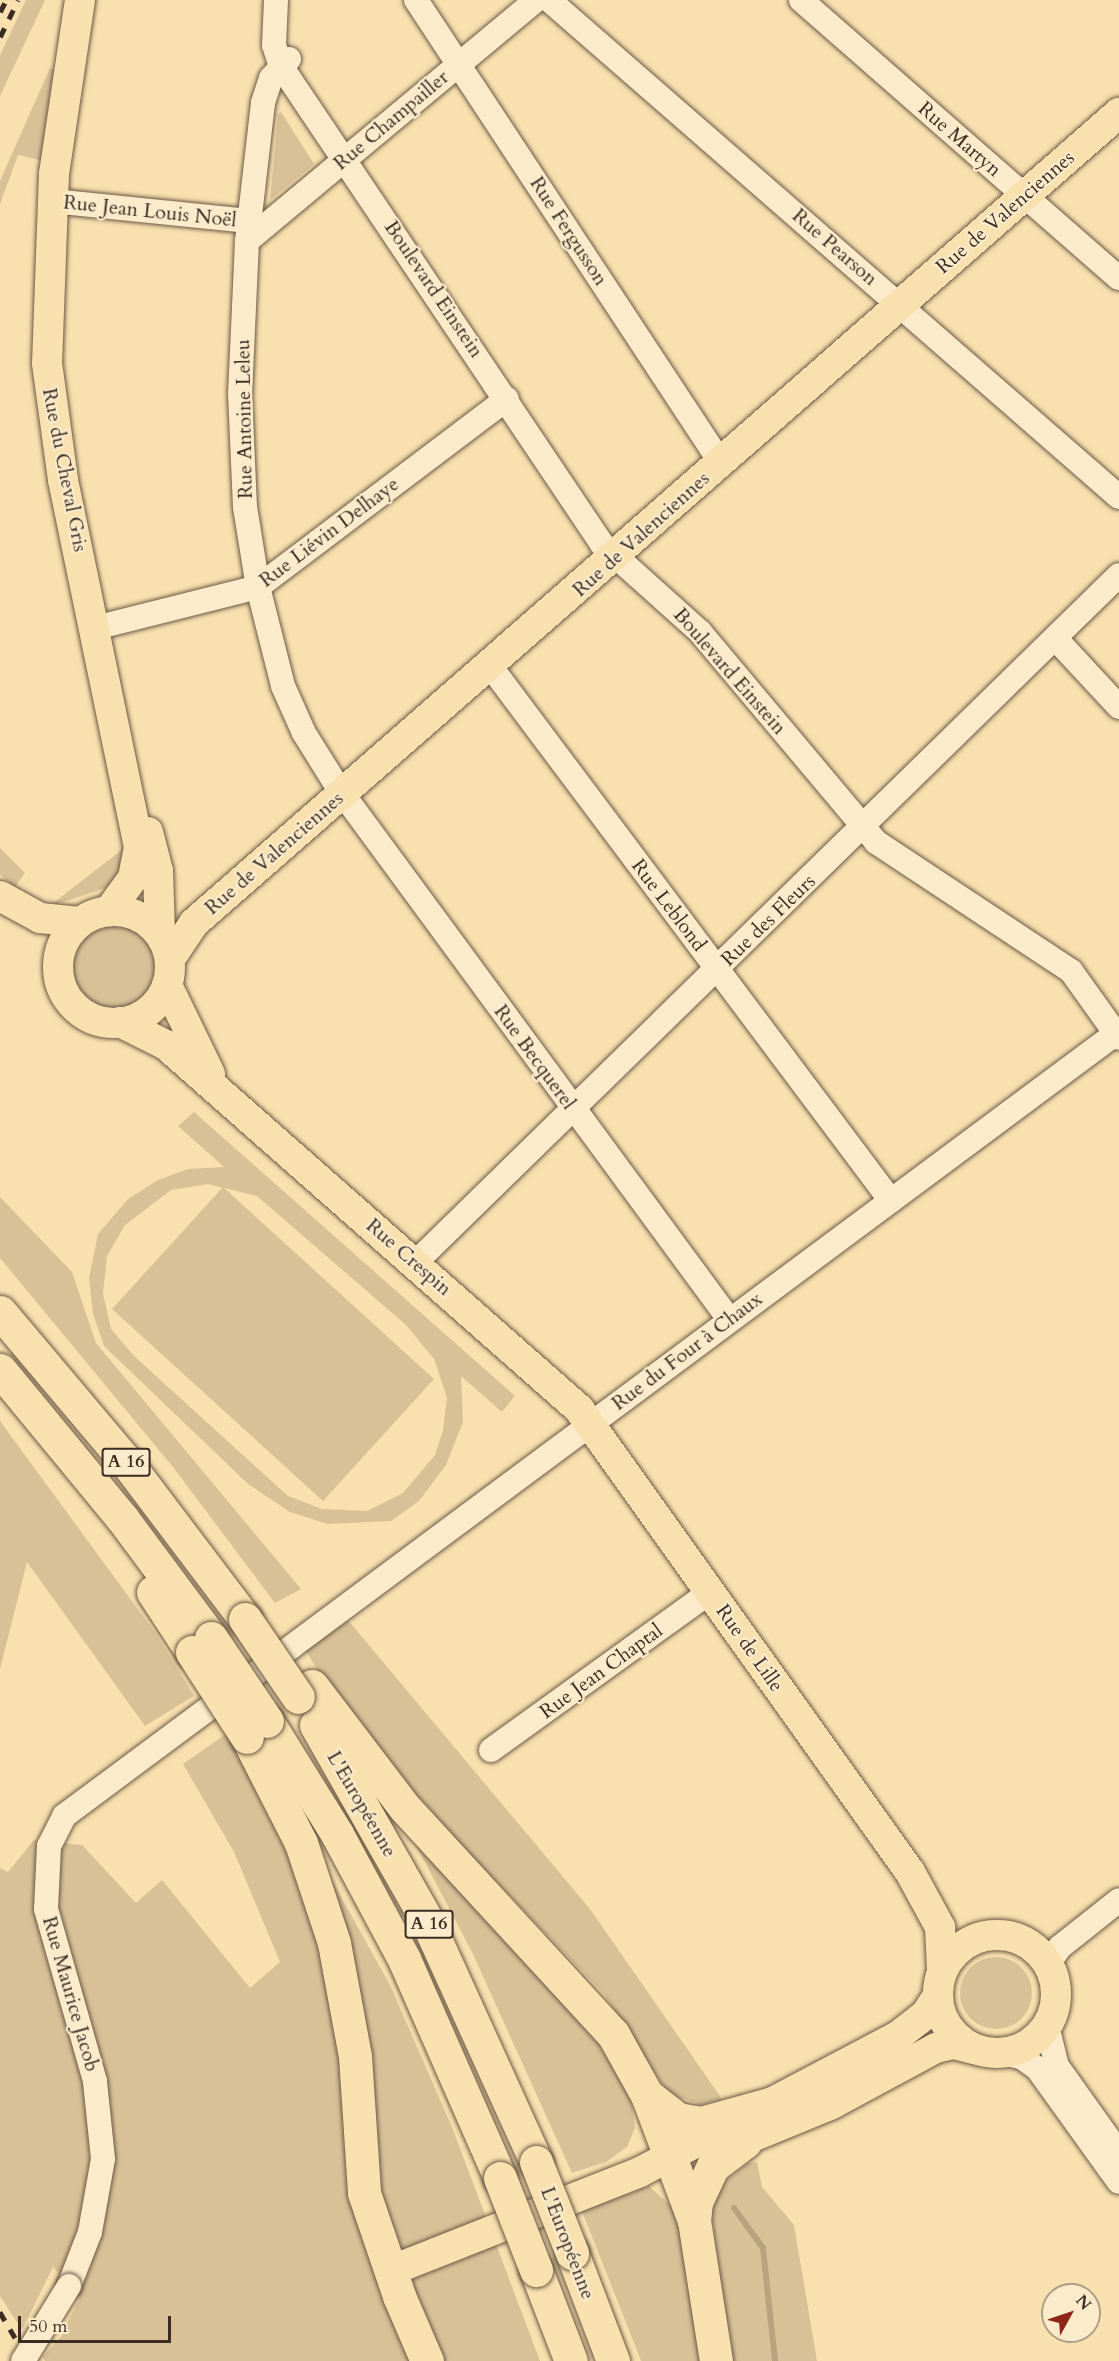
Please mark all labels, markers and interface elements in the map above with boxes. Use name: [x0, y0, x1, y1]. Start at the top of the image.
street label: Rue Champailler: [329, 65, 453, 175]
street label: Rue Martyn: [914, 96, 1006, 182]
street label: Rue de Valenciennes: [931, 145, 1079, 279]
street label: Rue Fergusson: [525, 172, 613, 290]
street label: Rue Jean Louis Noël: [62, 190, 238, 232]
street label: Rue Pearson: [788, 204, 882, 290]
street label: Boulevard Einstein: [379, 216, 489, 362]
street label: Rue Antoine Leleu: [231, 339, 257, 499]
street label: Rue du Cheval Gris: [37, 386, 93, 554]
street label: Rue de Valenciennes: [568, 466, 714, 602]
street label: Rue Liévin Delhaye: [255, 472, 403, 592]
street label: Boulevard Einstein: [668, 603, 792, 739]
street label: Rue de Valenciennes: [200, 786, 348, 920]
street label: Rue Leblond: [627, 854, 711, 956]
street label: Rue des Fleurs: [716, 869, 820, 971]
street label: Rue Becquerel: [489, 1000, 581, 1114]
street label: Rue Crespin: [361, 1213, 457, 1301]
street label: Rue du Four à Chaux: [607, 1287, 767, 1415]
road number: A 16: [100, 1447, 152, 1477]
street label: Rue de Lille: [711, 1600, 789, 1696]
street label: Rue Jean Chaptal: [535, 1618, 667, 1724]
street label: L'Européenne: [322, 1747, 402, 1861]
road number: A 16: [404, 1909, 454, 1939]
street label: Rue Maurice Jacob: [37, 1914, 105, 2074]
street label: L'Européenne: [536, 2183, 600, 2303]
north arrow: [1041, 2283, 1101, 2343]
text: N: [1070, 2290, 1096, 2315]
scale bar: [21, 2304, 174, 2342]
text: 50 m: [29, 2314, 68, 2339]

